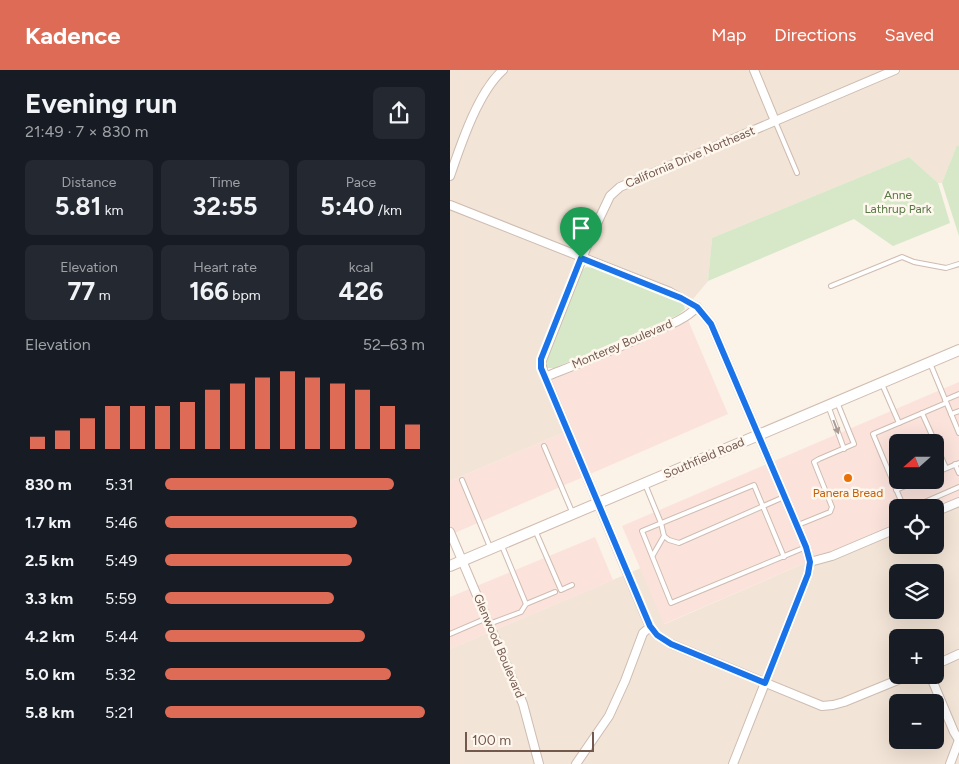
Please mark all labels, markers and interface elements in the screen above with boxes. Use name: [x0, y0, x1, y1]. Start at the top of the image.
text: Kadence: [25, 21, 121, 50]
text: Map: [711, 24, 746, 46]
text: Directions: [774, 24, 856, 46]
text: Saved: [884, 24, 934, 46]
text: Evening run: [25, 86, 177, 120]
button: share: [373, 87, 425, 139]
text: 21:49 · 7 × 830 m: [25, 122, 148, 141]
street label: California Drive Northeast: [623, 123, 757, 191]
text: Distance: [62, 174, 116, 191]
text: Time: [210, 174, 240, 191]
text: Pace: [346, 174, 376, 191]
park label: Anne Lathrup Park: [864, 188, 932, 216]
text: 5.81: [55, 191, 101, 221]
text: 32:55: [193, 191, 257, 221]
text: 5:40: [320, 191, 374, 221]
text: km: [101, 202, 123, 219]
text: /km: [374, 202, 402, 219]
pin: [560, 207, 602, 258]
icon: arrive: [567, 214, 595, 242]
text: Elevation: [60, 259, 118, 276]
text: Heart rate: [193, 259, 257, 276]
text: kcal: [349, 259, 373, 276]
text: 77: [67, 276, 95, 306]
text: 166: [189, 276, 229, 306]
text: 426: [339, 276, 383, 306]
text: m: [95, 287, 111, 304]
text: bpm: [229, 287, 261, 304]
street label: Monterey Boulevard: [570, 316, 674, 372]
text: Elevation: [25, 335, 91, 354]
text: 52–63 m: [363, 335, 425, 354]
one-way arrow: [832, 420, 840, 435]
north arrow: [889, 434, 944, 489]
map controls: [889, 434, 944, 749]
street label: Southfield Road: [662, 435, 746, 481]
marker: Panera Bread: [842, 472, 854, 484]
text: 830 m: [25, 475, 72, 494]
text: 5:31: [105, 475, 134, 494]
place label: Panera Bread: [813, 486, 883, 500]
button: locate: [889, 499, 944, 554]
text: 1.7 km: [25, 513, 71, 532]
text: 5:46: [105, 513, 137, 532]
text: 2.5 km: [25, 551, 74, 570]
text: 5:49: [105, 551, 137, 570]
button: layers: [889, 564, 944, 619]
text: 3.3 km: [25, 589, 73, 608]
text: 5:59: [105, 589, 137, 608]
street label: Glenwood Boulevard: [471, 592, 527, 700]
text: 4.2 km: [25, 627, 75, 646]
text: 5:44: [105, 627, 138, 646]
button: +: [889, 629, 944, 684]
text: 5.0 km: [25, 665, 75, 684]
text: 5:32: [105, 665, 136, 684]
button: −: [889, 694, 944, 749]
text: 5.8 km: [25, 703, 74, 722]
text: 5:21: [105, 703, 134, 722]
scale bar: [465, 729, 594, 752]
text: 100 m: [472, 732, 511, 749]

